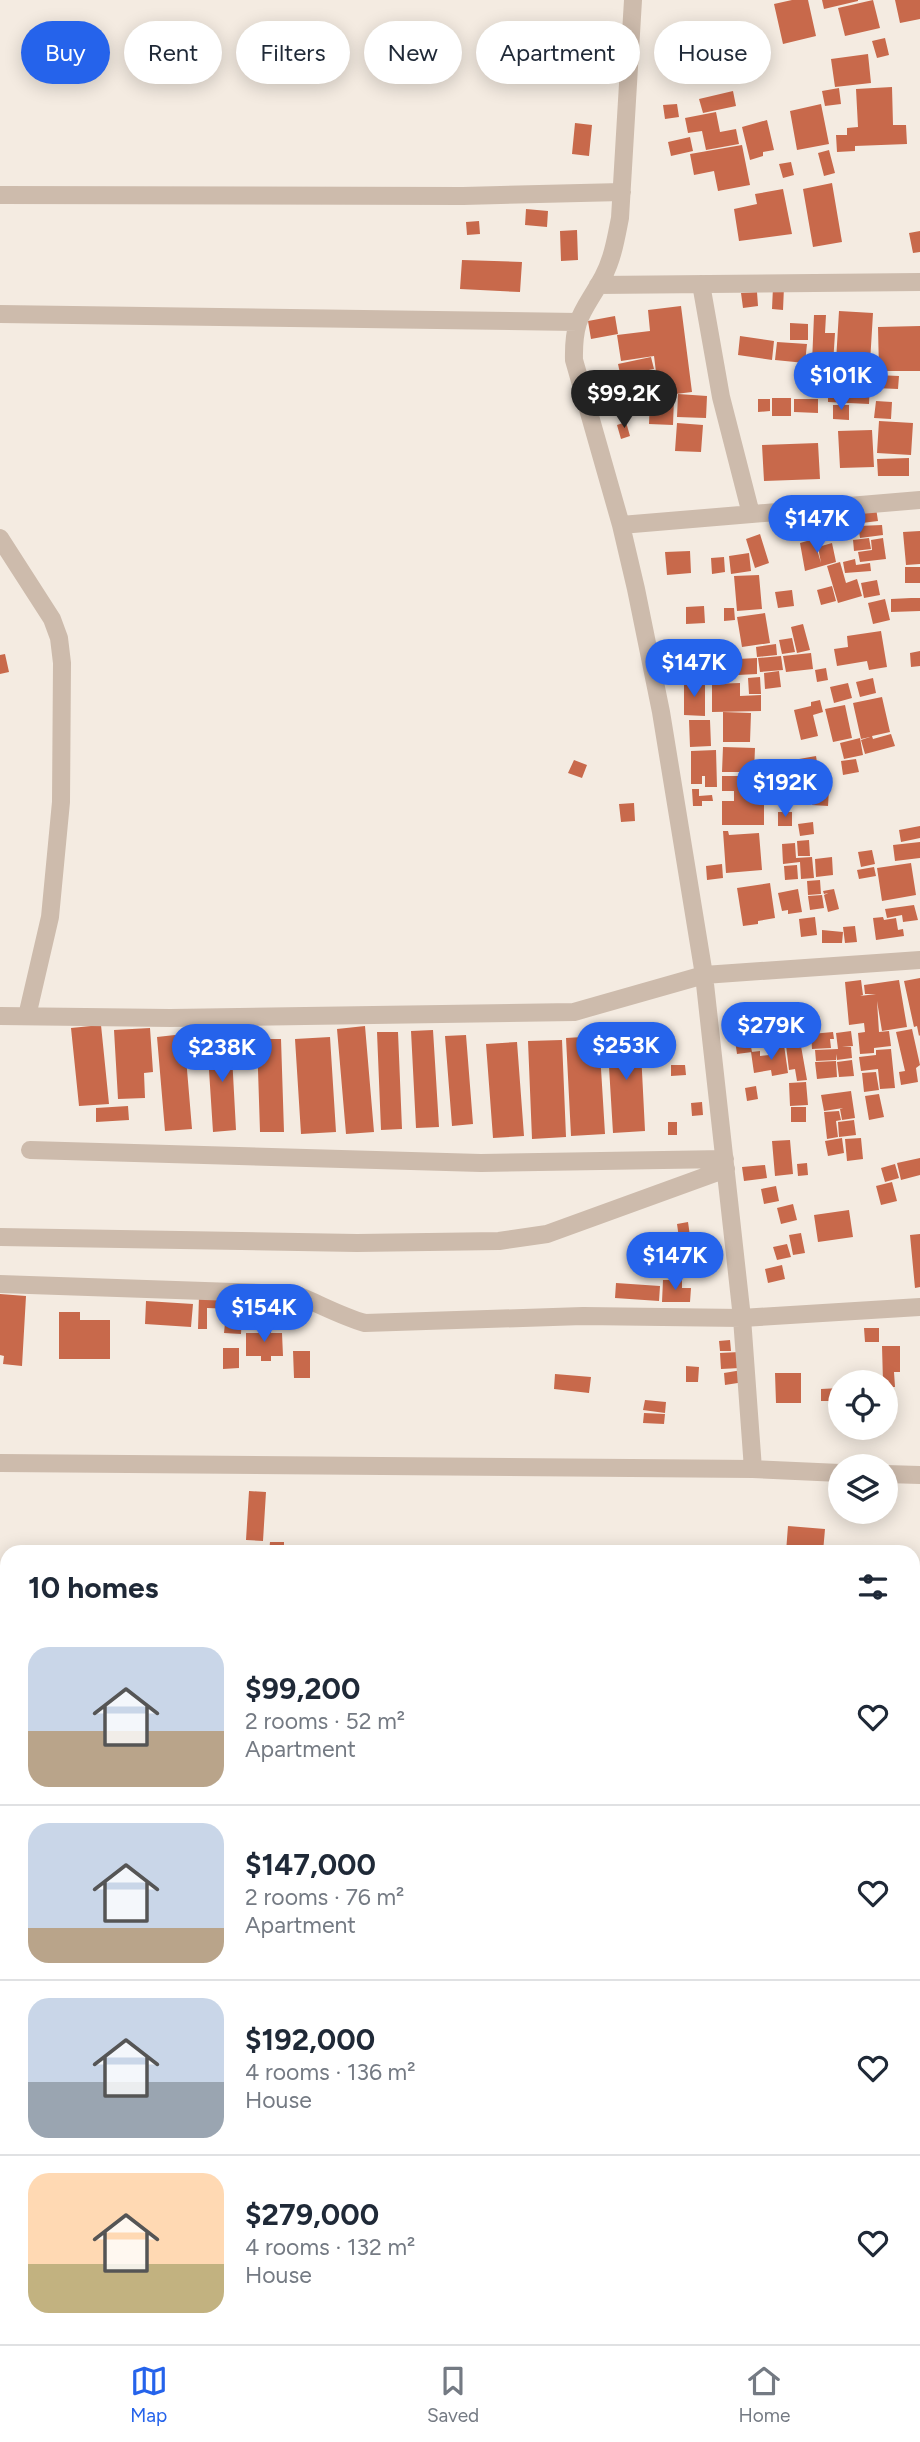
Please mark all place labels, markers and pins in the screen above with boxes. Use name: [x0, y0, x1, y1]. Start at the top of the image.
pin: $101K: [792, 352, 890, 412]
pin: $99.2K: [567, 370, 681, 430]
pin: $147K: [768, 496, 866, 555]
pin: $147K: [645, 640, 743, 699]
pin: $192K: [736, 760, 834, 819]
pin: $279K: [722, 1002, 820, 1062]
pin: $253K: [577, 1023, 675, 1082]
pin: $238K: [173, 1024, 271, 1084]
pin: $147K: [626, 1232, 724, 1292]
pin: $154K: [215, 1284, 313, 1344]

